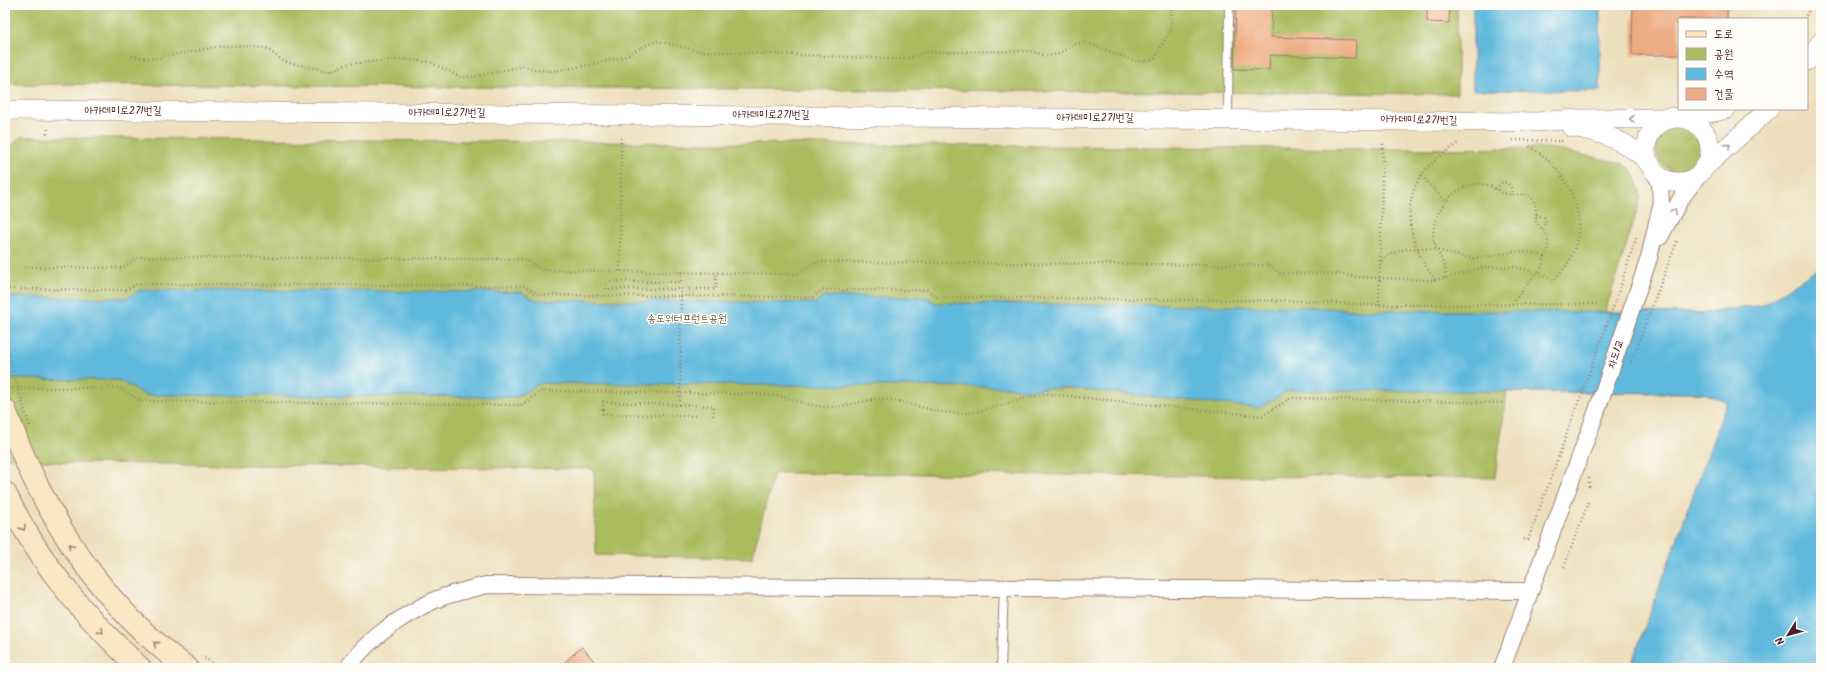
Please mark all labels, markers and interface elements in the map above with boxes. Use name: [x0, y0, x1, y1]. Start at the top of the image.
legend: [1678, 18, 1808, 110]
text: 도로: [1714, 25, 1733, 44]
text: 공원: [1714, 45, 1733, 64]
text: 수역: [1714, 65, 1734, 84]
text: 건물: [1714, 85, 1734, 104]
street label: 아카데미로271번길: [85, 102, 162, 120]
street label: 아카데미로271번길: [409, 104, 486, 122]
street label: 아카데미로271번길: [733, 106, 810, 124]
street label: 아카데미로271번길: [1057, 109, 1134, 127]
street label: 아카데미로271번길: [1380, 110, 1458, 130]
one-way arrow: [1629, 115, 1635, 123]
one-way arrow: [1723, 143, 1731, 150]
one-way arrow: [1669, 208, 1676, 215]
park label: 송도워터프런트공원: [647, 310, 727, 328]
street label: 차도1교: [1603, 337, 1629, 371]
one-way arrow: [19, 524, 26, 531]
one-way arrow: [69, 544, 76, 551]
north arrow: [1768, 615, 1808, 655]
one-way arrow: [96, 626, 104, 634]
text: N: [1772, 632, 1790, 649]
one-way arrow: [154, 642, 161, 649]

